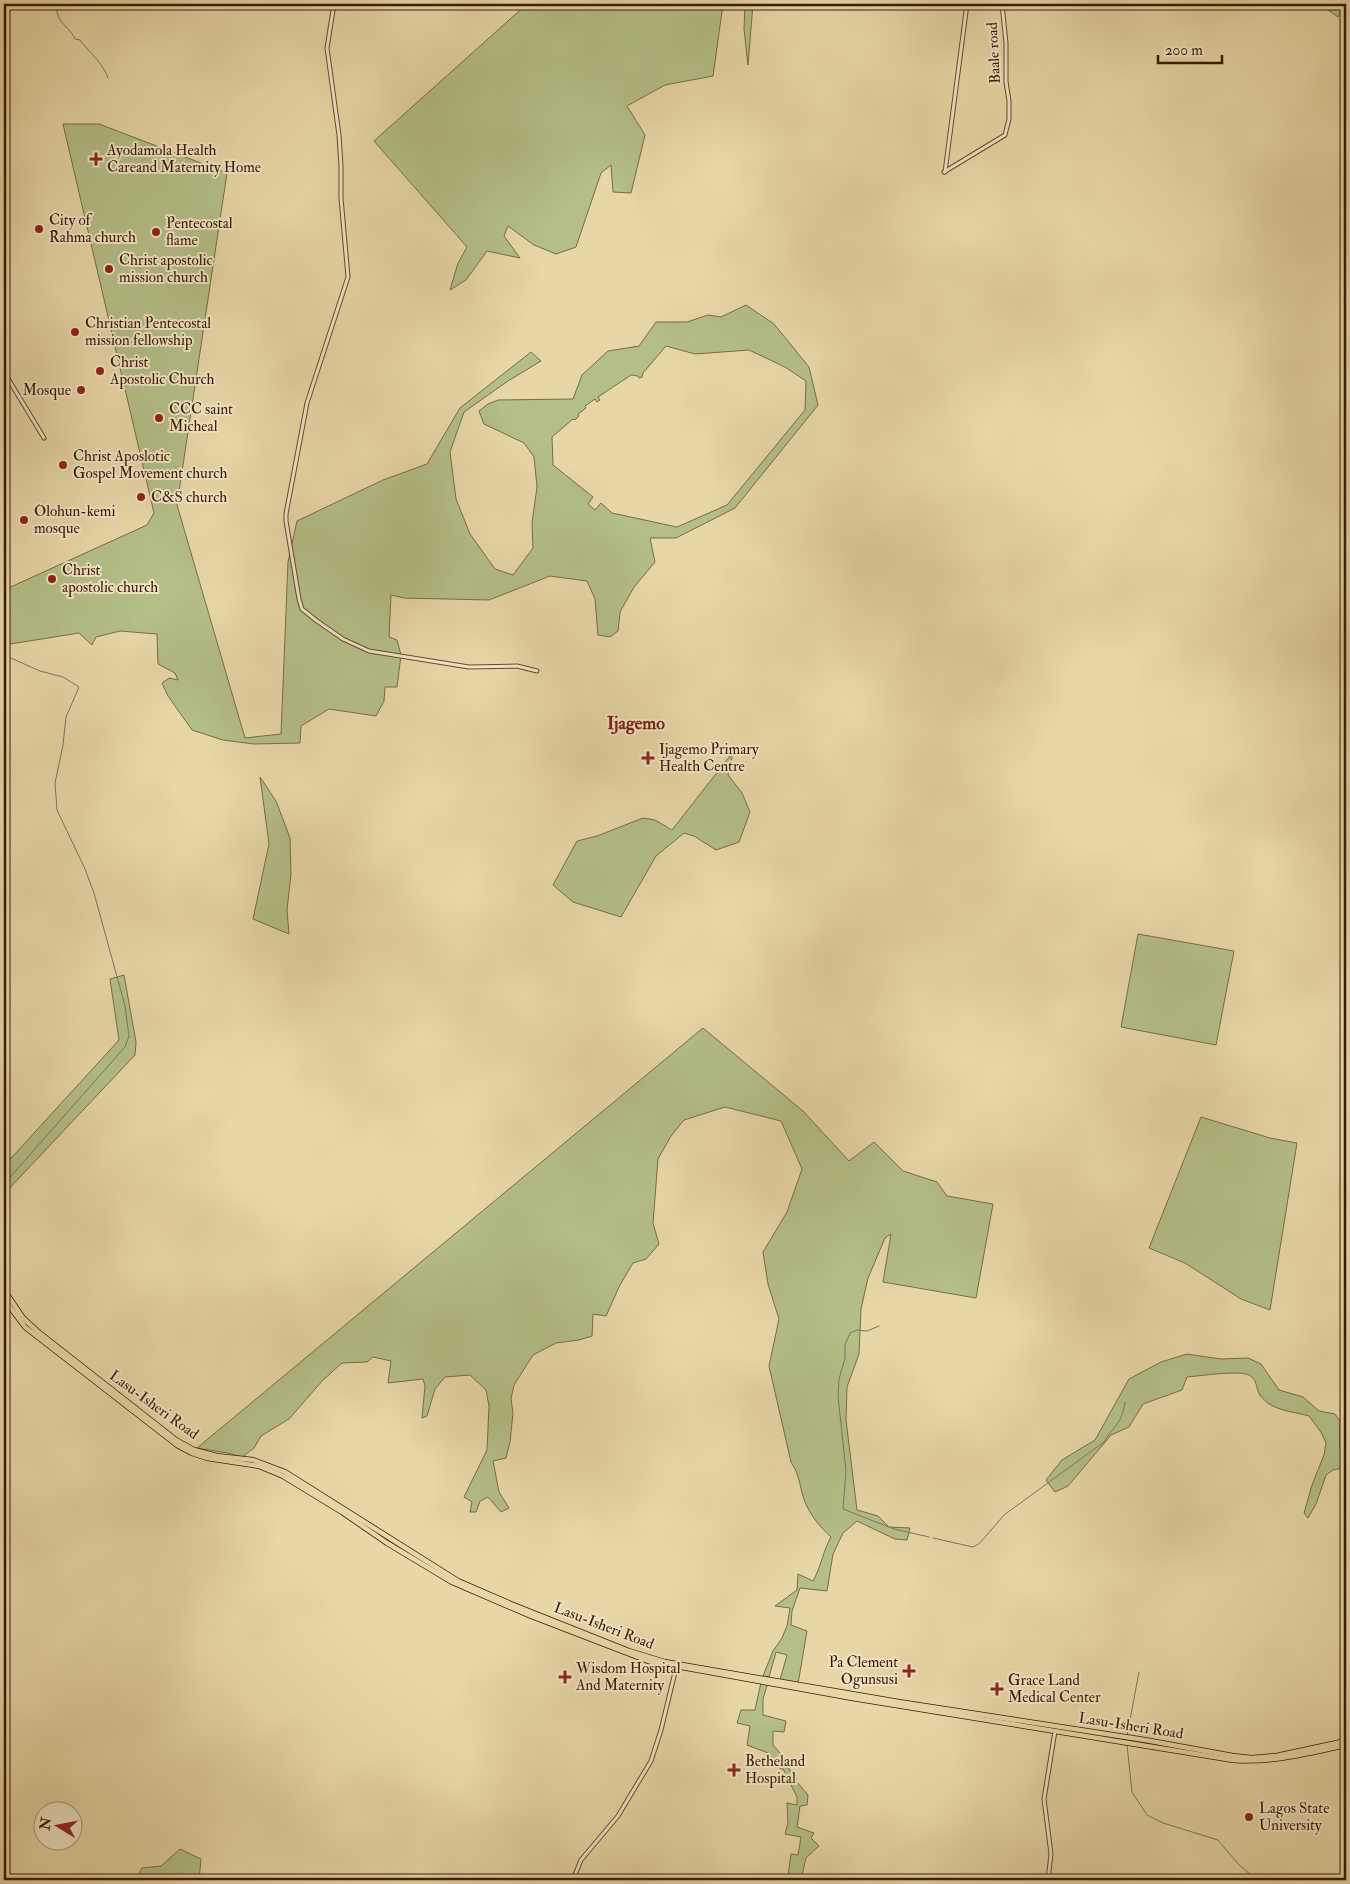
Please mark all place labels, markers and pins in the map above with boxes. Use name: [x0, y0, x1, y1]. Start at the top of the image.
place label: Ayodamola Health Careand Maternity Home: [106, 141, 261, 177]
marker: Ayodamola Health Careand Maternity Home: [89, 152, 103, 166]
place label: City of Rahma church: [49, 211, 136, 247]
place label: Pentecostal flame: [166, 214, 233, 250]
marker: City of Rahma church: [33, 223, 45, 235]
marker: Pentecostal flame: [150, 226, 162, 238]
place label: Christ apostolic mission church: [119, 251, 212, 287]
marker: Christ apostolic mission church: [103, 263, 115, 275]
place label: Christian Pentecostal mission fellowship: [85, 314, 211, 351]
marker: Christian Pentecostal mission fellowship: [69, 326, 81, 338]
place label: Christ Apostolic Church: [109, 353, 214, 390]
marker: Christ Apostolic Church: [94, 365, 106, 377]
place label: Mosque: [23, 381, 71, 400]
marker: Mosque: [75, 384, 87, 396]
place label: CCC saint Micheal: [169, 400, 233, 436]
marker: CCC saint Micheal: [153, 412, 165, 424]
place label: Christ Aposlotic Gospel Movement church: [73, 447, 227, 484]
marker: Christ Aposlotic Gospel Movement church: [57, 459, 69, 471]
place label: C&S church: [151, 488, 227, 507]
marker: C&S church: [135, 491, 147, 503]
place label: Olohun-kemi mosque: [34, 502, 116, 538]
marker: Olohun-kemi mosque: [18, 514, 30, 526]
place label: Christ apostolic church: [62, 561, 158, 598]
marker: Christ apostolic church: [46, 573, 58, 585]
place label: Ijagemo Primary Health Centre: [659, 740, 759, 776]
marker: Ijagemo Primary Health Centre: [641, 751, 655, 765]
place label: Pa Clement Ogunsusi: [829, 1653, 898, 1689]
place label: Wisdom Hospital And Maternity: [575, 1659, 681, 1695]
marker: Pa Clement Ogunsusi: [902, 1664, 916, 1678]
marker: Wisdom Hospital And Maternity: [558, 1670, 572, 1684]
place label: Grace Land Medical Center: [1008, 1671, 1101, 1707]
marker: Grace Land Medical Center: [990, 1682, 1004, 1696]
place label: Betheland Hospital: [745, 1752, 806, 1789]
marker: Betheland Hospital: [727, 1763, 741, 1777]
place label: Lagos State University: [1259, 1799, 1329, 1835]
marker: Lagos State University: [1243, 1811, 1255, 1823]

